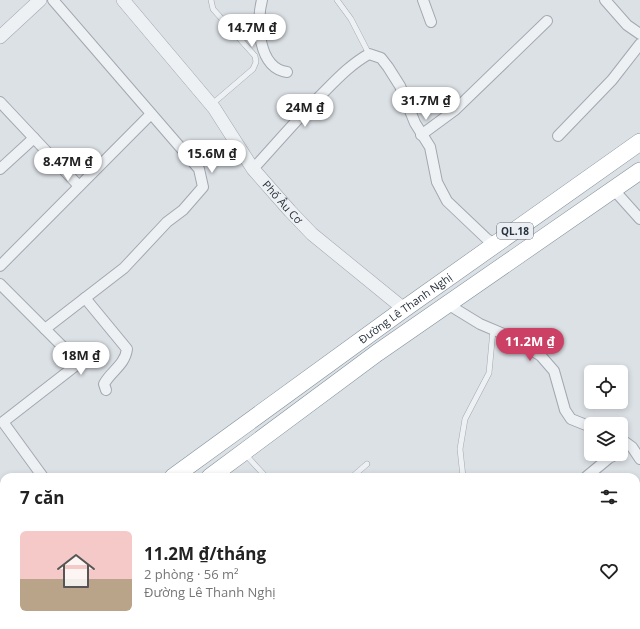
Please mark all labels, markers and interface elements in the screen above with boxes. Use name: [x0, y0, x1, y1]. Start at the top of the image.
pin: 14.7M ₫: [215, 14, 289, 48]
text: 14.7M ₫: [227, 18, 277, 36]
pin: 31.7M ₫: [389, 87, 463, 121]
text: 31.7M ₫: [401, 91, 451, 109]
pin: 24M ₫: [277, 94, 333, 128]
text: 24M ₫: [286, 98, 324, 116]
pin: 15.6M ₫: [175, 140, 249, 174]
text: 15.6M ₫: [187, 144, 237, 162]
pin: 8.47M ₫: [31, 148, 105, 182]
text: 8.47M ₫: [43, 152, 93, 170]
street label: Phố Âu Cơ: [260, 177, 306, 227]
road number: QL.18: [497, 223, 533, 239]
street label: Đường Lê Thanh Nghị: [355, 269, 455, 347]
pin: 11.2M ₫: [493, 328, 567, 362]
text: 11.2M ₫: [505, 332, 555, 350]
pin: 18M ₫: [53, 342, 109, 376]
text: 18M ₫: [62, 346, 100, 364]
map controls: [584, 365, 628, 461]
button: locate: [584, 365, 628, 409]
button: layers: [584, 417, 628, 461]
text: 7 căn: [20, 486, 64, 509]
icon: filters: [598, 486, 620, 508]
text: 11.2M ₫/tháng: [144, 542, 266, 565]
icon: home: [52, 547, 100, 595]
icon: heart: [598, 560, 620, 582]
text: 2 phòng · 56 m²: [144, 565, 239, 583]
text: Đường Lê Thanh Nghị: [144, 583, 276, 601]

